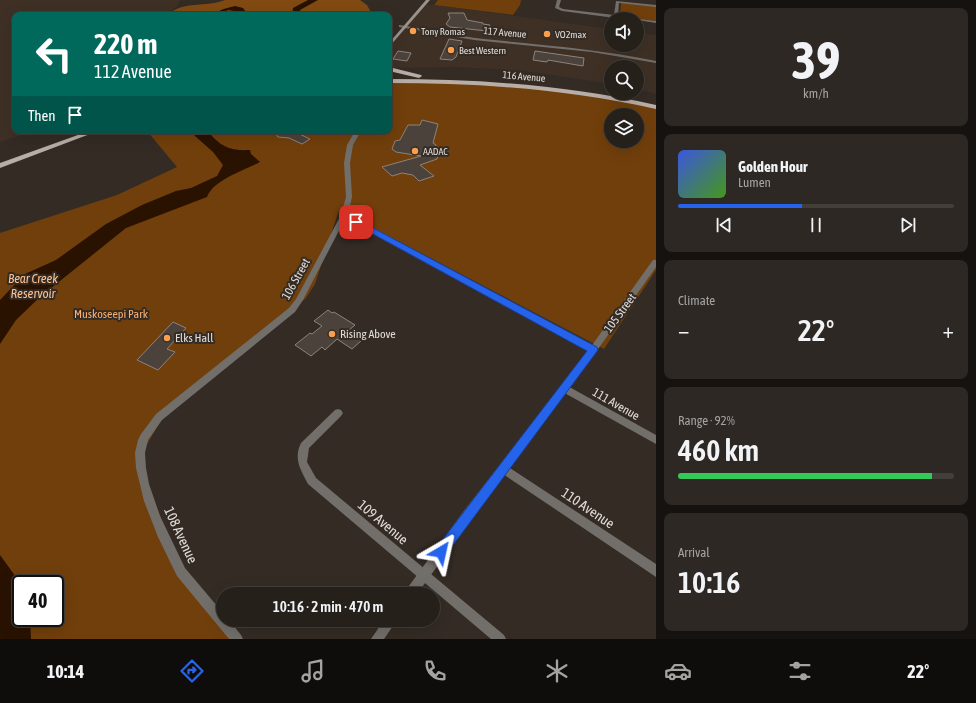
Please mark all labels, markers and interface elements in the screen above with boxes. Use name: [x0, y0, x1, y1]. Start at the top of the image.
map controls: [604, 12, 644, 148]
button: sound: [604, 12, 644, 52]
street label: 117 Avenue: [483, 25, 527, 40]
marker: Tony Romas: [408, 26, 418, 36]
place label: Tony Romas: [421, 26, 465, 37]
icon: left: [28, 28, 80, 80]
text: 220 m: [94, 28, 157, 60]
marker: VO2max: [542, 29, 552, 39]
place label: VO2max: [555, 29, 586, 40]
text: 39: [792, 30, 840, 90]
marker: Best Western: [446, 45, 456, 55]
place label: Best Western: [459, 45, 506, 56]
button: search: [604, 60, 644, 100]
text: 112 Avenue: [94, 61, 172, 82]
street label: 116 Avenue: [502, 69, 546, 84]
text: km/h: [803, 86, 829, 101]
icon: arrive: [64, 104, 86, 126]
text: Then: [28, 107, 56, 124]
button: layers: [604, 108, 644, 148]
marker: AADAC: [410, 146, 420, 156]
place label: AADAC: [423, 146, 448, 157]
text: Golden Hour: [738, 158, 808, 175]
text: Lumen: [738, 175, 771, 190]
pin: [339, 205, 373, 239]
icon: arrive: [345, 211, 367, 233]
icon: previous: [713, 214, 735, 236]
icon: pause: [805, 214, 827, 236]
icon: next: [897, 214, 919, 236]
street label: 106 Street: [279, 256, 313, 302]
water label: Bear Creek Reservoir: [8, 271, 58, 301]
street label: 105 Street: [601, 290, 639, 335]
text: Climate: [678, 293, 715, 308]
park label: Muskoseepi Park: [74, 307, 149, 321]
text: 22°: [798, 313, 834, 347]
text: −: [678, 317, 689, 343]
text: +: [943, 317, 954, 343]
place label: Rising Above: [340, 327, 396, 341]
marker: Rising Above: [327, 329, 337, 339]
place label: Elks Hall: [175, 331, 214, 345]
marker: Elks Hall: [162, 333, 172, 343]
street label: 111 Avenue: [590, 385, 642, 423]
text: Range · 92%: [678, 413, 735, 428]
text: 460 km: [678, 433, 759, 467]
street label: 110 Avenue: [558, 484, 618, 532]
street label: 109 Avenue: [355, 496, 411, 548]
street label: 108 Avenue: [161, 504, 201, 566]
position arrow: [420, 531, 462, 573]
text: Arrival: [678, 545, 710, 560]
text: 10:16: [678, 565, 740, 599]
speed limit sign: 40: [12, 575, 64, 627]
text: 10:16 · 2 min · 470 m: [273, 598, 383, 615]
icon: directions: [178, 657, 206, 685]
icon: music: [299, 657, 327, 685]
icon: phone: [421, 657, 449, 685]
icon: climate: [543, 657, 571, 685]
icon: car: [664, 657, 692, 685]
icon: filters: [786, 657, 814, 685]
text: 10:14: [47, 661, 84, 682]
text: 22°: [907, 661, 929, 682]

